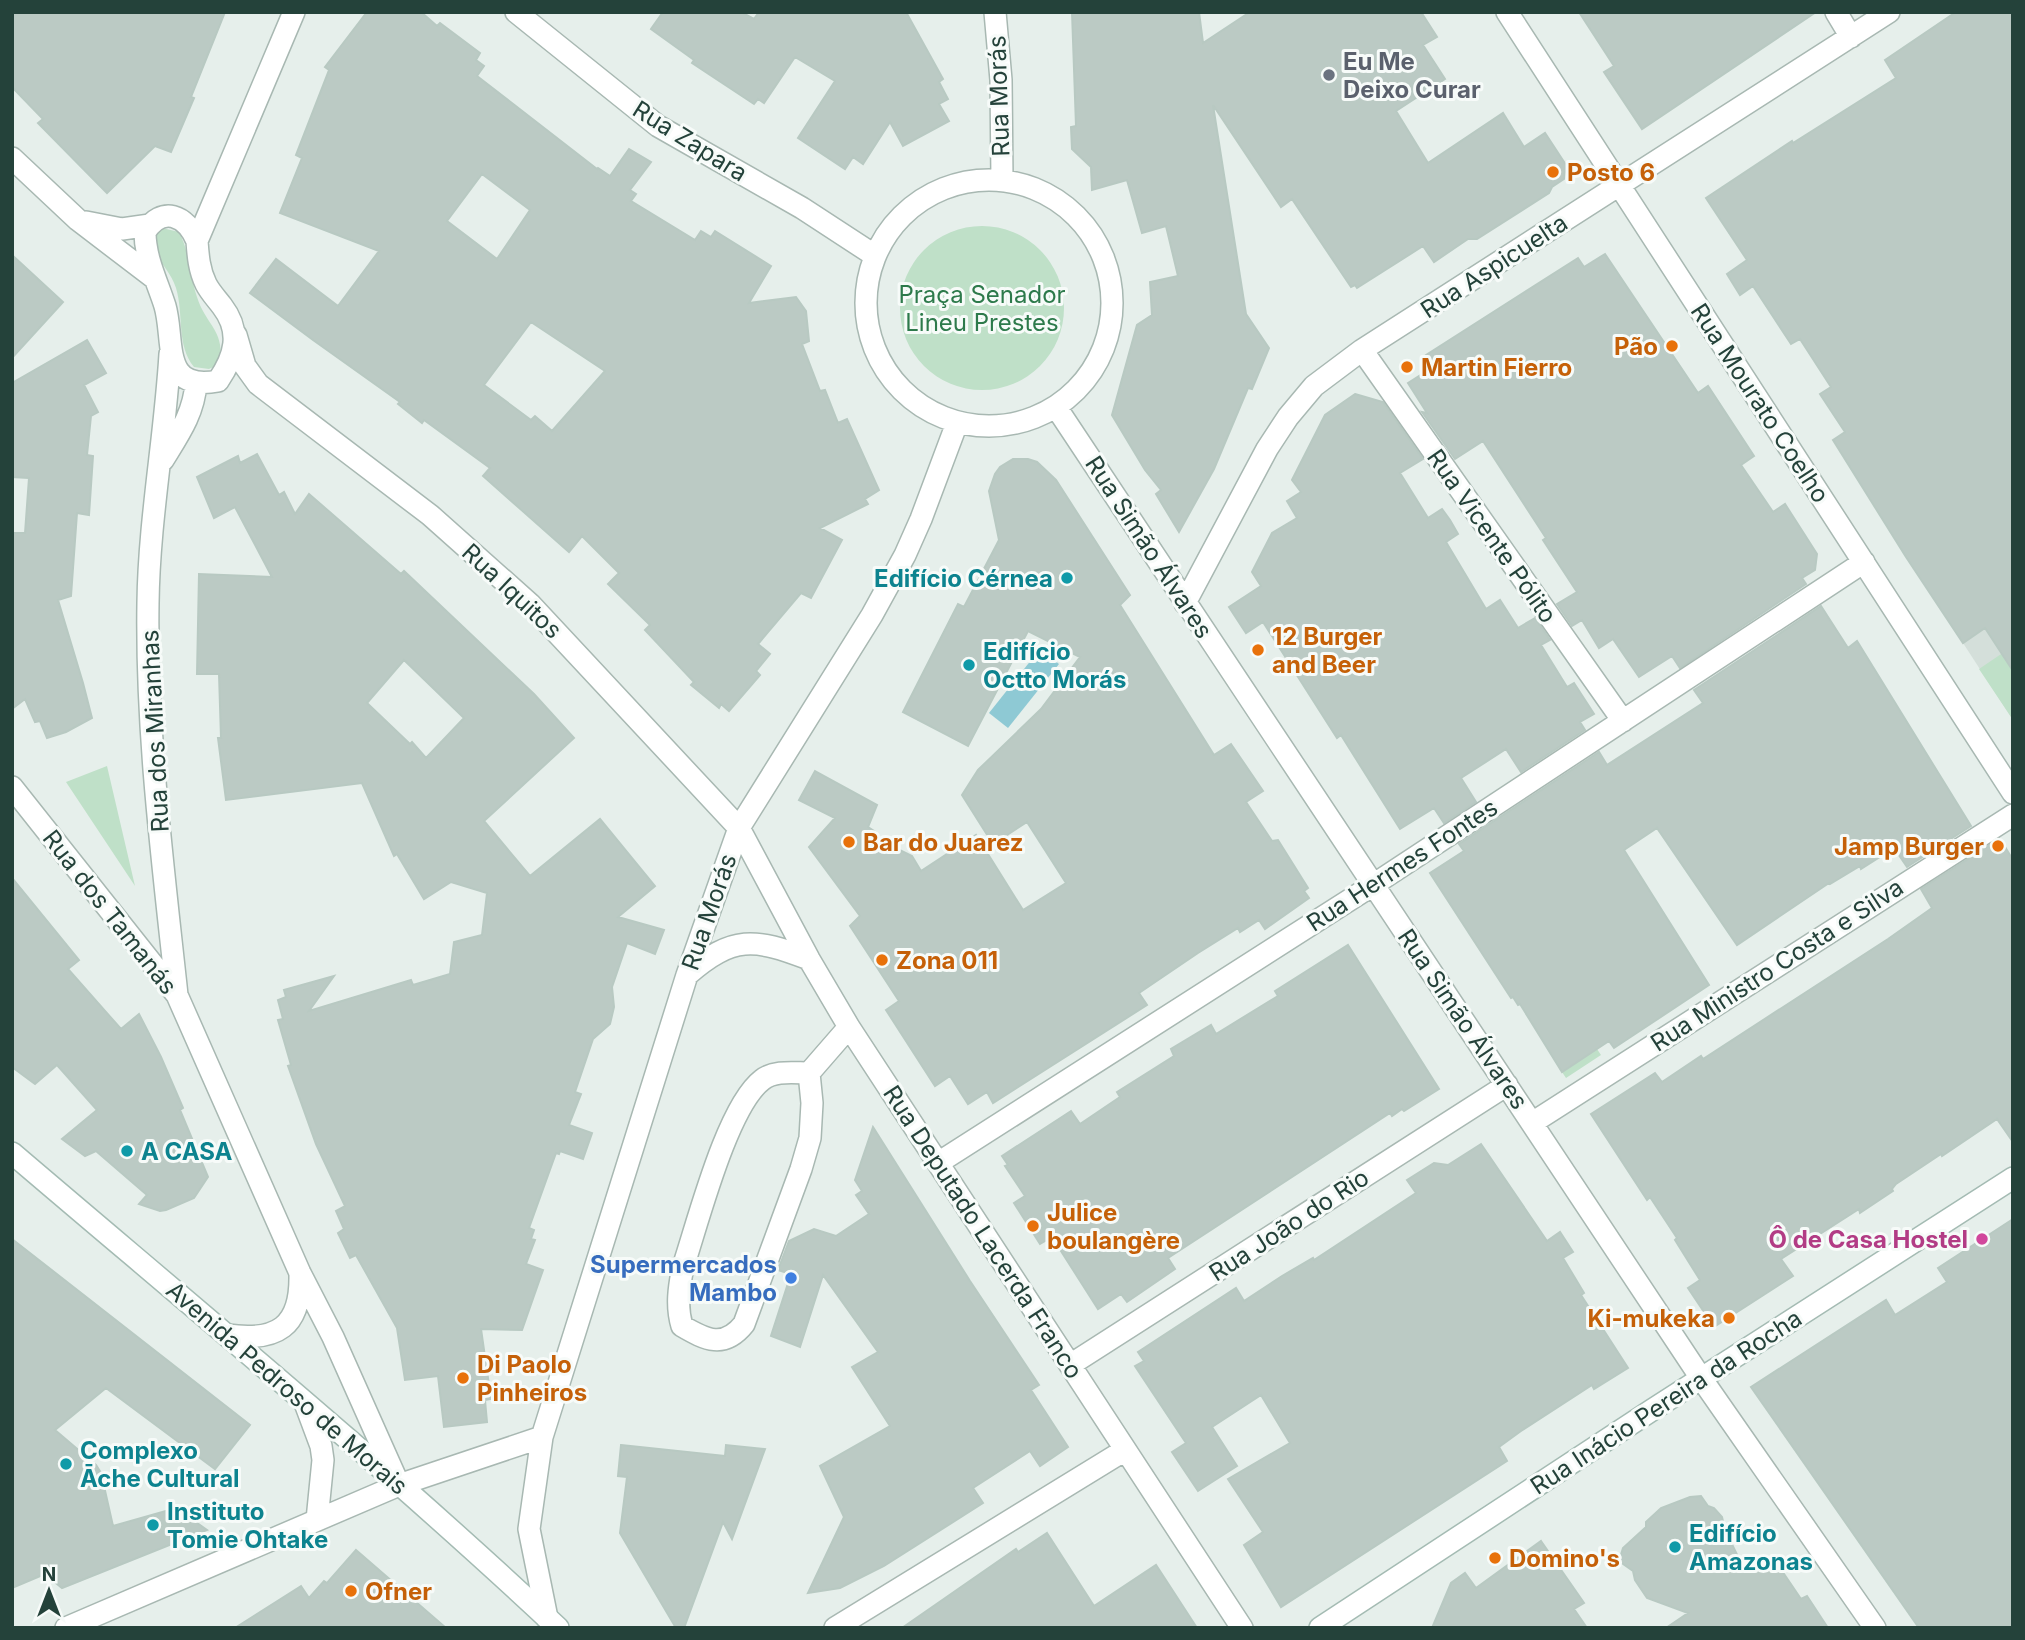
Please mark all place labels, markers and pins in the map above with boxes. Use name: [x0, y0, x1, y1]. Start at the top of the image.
place label: Eu Me Deixo Curar: [1343, 47, 1481, 104]
marker: Eu Me Deixo Curar: [1321, 67, 1337, 83]
place label: Posto 6: [1567, 158, 1655, 187]
marker: Posto 6: [1545, 164, 1561, 180]
place label: Pão: [1614, 332, 1658, 361]
marker: Pão: [1664, 338, 1680, 354]
place label: Martin Fierro: [1421, 353, 1572, 382]
marker: Martin Fierro: [1399, 359, 1415, 375]
place label: Edifício Cérnea: [874, 564, 1053, 593]
marker: Edifício Cérnea: [1059, 570, 1075, 586]
place label: 12 Burger and Beer: [1272, 622, 1383, 679]
place label: Edifício Octto Morás: [983, 637, 1126, 694]
marker: 12 Burger and Beer: [1250, 642, 1266, 658]
marker: Edifício Octto Morás: [961, 657, 977, 673]
place label: Bar do Juarez: [863, 828, 1023, 857]
place label: Jamp Burger: [1834, 832, 1984, 861]
marker: Bar do Juarez: [841, 834, 857, 850]
marker: Jamp Burger: [1990, 838, 2006, 854]
place label: Zona 011: [896, 946, 998, 975]
marker: Zona 011: [874, 952, 890, 968]
place label: A CASA: [141, 1137, 233, 1166]
marker: A CASA: [119, 1143, 135, 1159]
place label: Julice boulangère: [1047, 1198, 1180, 1255]
marker: Julice boulangère: [1025, 1218, 1041, 1234]
place label: Ô de Casa Hostel: [1769, 1225, 1968, 1254]
marker: Ô de Casa Hostel: [1974, 1231, 1990, 1247]
place label: Supermercados Mambo: [590, 1250, 777, 1307]
marker: Supermercados Mambo: [783, 1270, 799, 1286]
place label: Ki-mukeka: [1587, 1304, 1715, 1333]
marker: Ki-mukeka: [1721, 1310, 1737, 1326]
place label: Di Paolo Pinheiros: [477, 1350, 587, 1407]
marker: Di Paolo Pinheiros: [455, 1370, 471, 1386]
place label: Complexo Āche Cultural: [80, 1436, 240, 1493]
marker: Complexo Āche Cultural: [58, 1456, 74, 1472]
place label: Instituto Tomie Ohtake: [167, 1497, 328, 1554]
marker: Instituto Tomie Ohtake: [145, 1517, 161, 1533]
place label: Edifício Amazonas: [1689, 1519, 1813, 1576]
marker: Edifício Amazonas: [1667, 1539, 1683, 1555]
place label: Domino's: [1509, 1544, 1620, 1573]
marker: Domino's: [1487, 1550, 1503, 1566]
place label: Ofner: [365, 1577, 432, 1606]
marker: Ofner: [343, 1583, 359, 1599]

